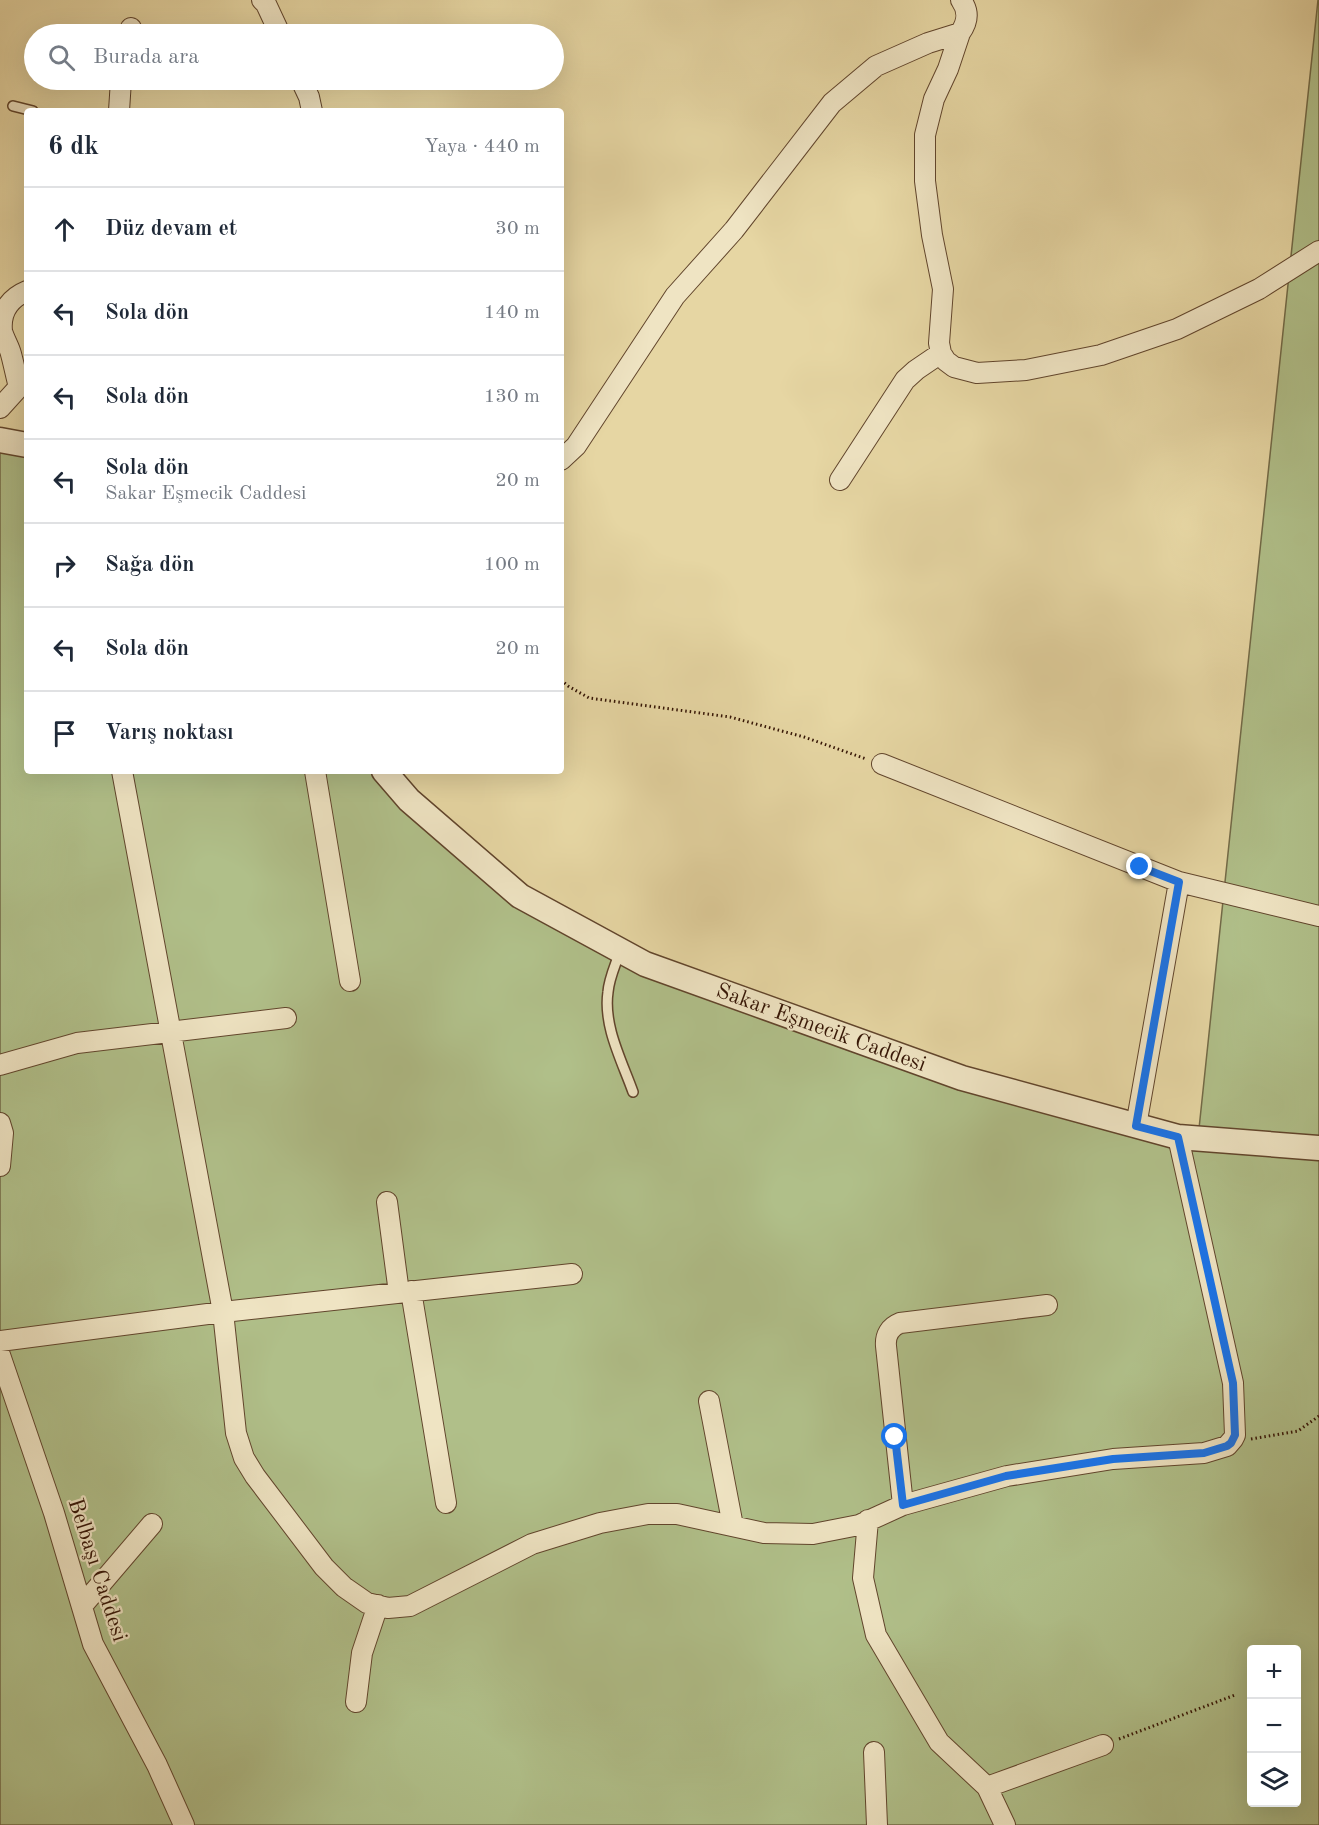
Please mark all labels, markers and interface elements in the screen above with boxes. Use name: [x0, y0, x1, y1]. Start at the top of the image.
search box: [24, 24, 564, 90]
icon: search: [45, 41, 78, 74]
text: Burada ara: [93, 46, 199, 68]
text: 6 dk: [48, 134, 99, 160]
text: Yaya · 440 m: [424, 137, 540, 157]
icon: ahead: [48, 213, 81, 246]
text: Düz devam et: [105, 218, 237, 240]
text: 30 m: [495, 219, 540, 239]
icon: left: [48, 297, 81, 330]
text: Sola dön: [105, 302, 189, 324]
text: 140 m: [484, 303, 540, 323]
icon: left: [48, 381, 81, 414]
text: Sola dön: [105, 386, 189, 408]
text: 130 m: [484, 387, 540, 407]
text: Sola dön: [105, 457, 189, 479]
icon: left: [48, 465, 81, 498]
text: 20 m: [495, 471, 540, 491]
text: Sakar Eşmecik Caddesi: [105, 484, 306, 504]
icon: right: [48, 549, 81, 582]
text: Sağa dön: [105, 554, 195, 576]
text: 100 m: [484, 555, 540, 575]
icon: left: [48, 633, 81, 666]
text: Sola dön: [105, 638, 189, 660]
text: 20 m: [495, 639, 540, 659]
icon: arrive: [48, 717, 81, 750]
text: Varış noktası: [105, 722, 234, 744]
route end: [1126, 853, 1152, 879]
street label: Sakar Eşmecik Caddesi: [713, 980, 929, 1076]
route start: [881, 1423, 907, 1449]
street label: Belbaşı Caddesi: [63, 1496, 131, 1644]
map controls: [1247, 1645, 1301, 1807]
button: +: [1247, 1645, 1301, 1699]
button: −: [1247, 1699, 1301, 1753]
button: layers: [1247, 1753, 1301, 1807]

